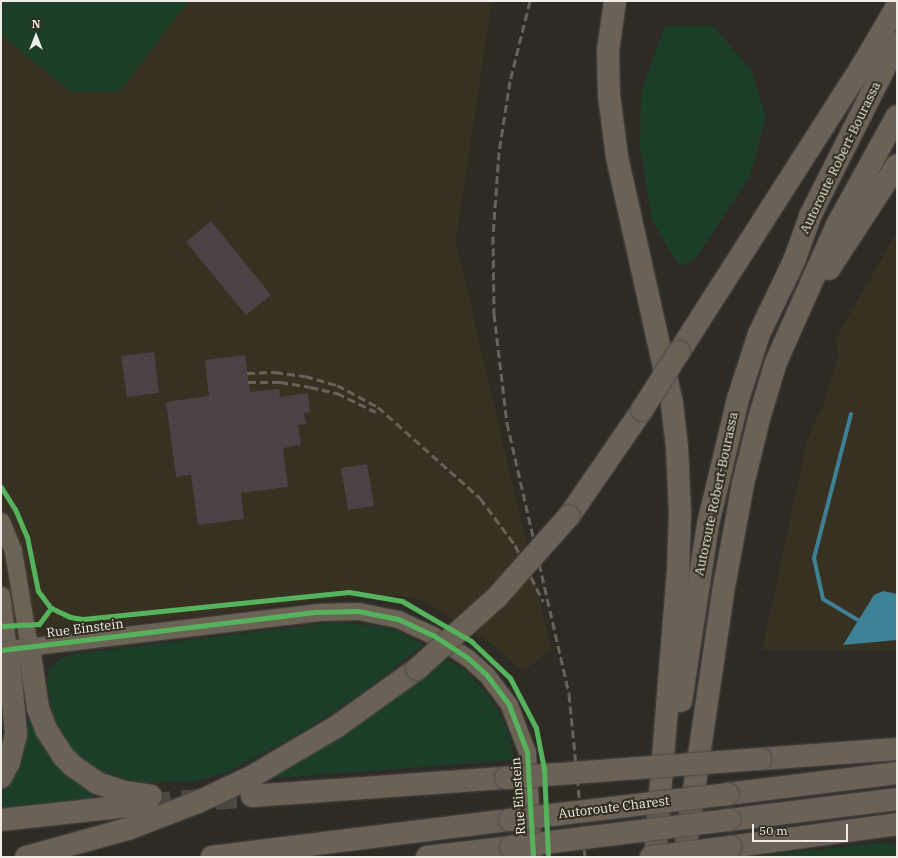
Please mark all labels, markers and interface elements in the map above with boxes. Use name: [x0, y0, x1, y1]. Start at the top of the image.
north arrow: [16, 16, 56, 56]
text: N: [32, 17, 40, 31]
street label: Autoroute Robert-Bourassa: [797, 80, 885, 236]
street label: Autoroute Robert-Bourassa: [692, 411, 742, 577]
street label: Rue Einstein: [46, 617, 124, 641]
street label: Rue Einstein: [509, 757, 529, 835]
street label: Autoroute Charest: [558, 793, 670, 823]
scale bar: [754, 816, 850, 842]
text: 50 m: [759, 823, 788, 838]

